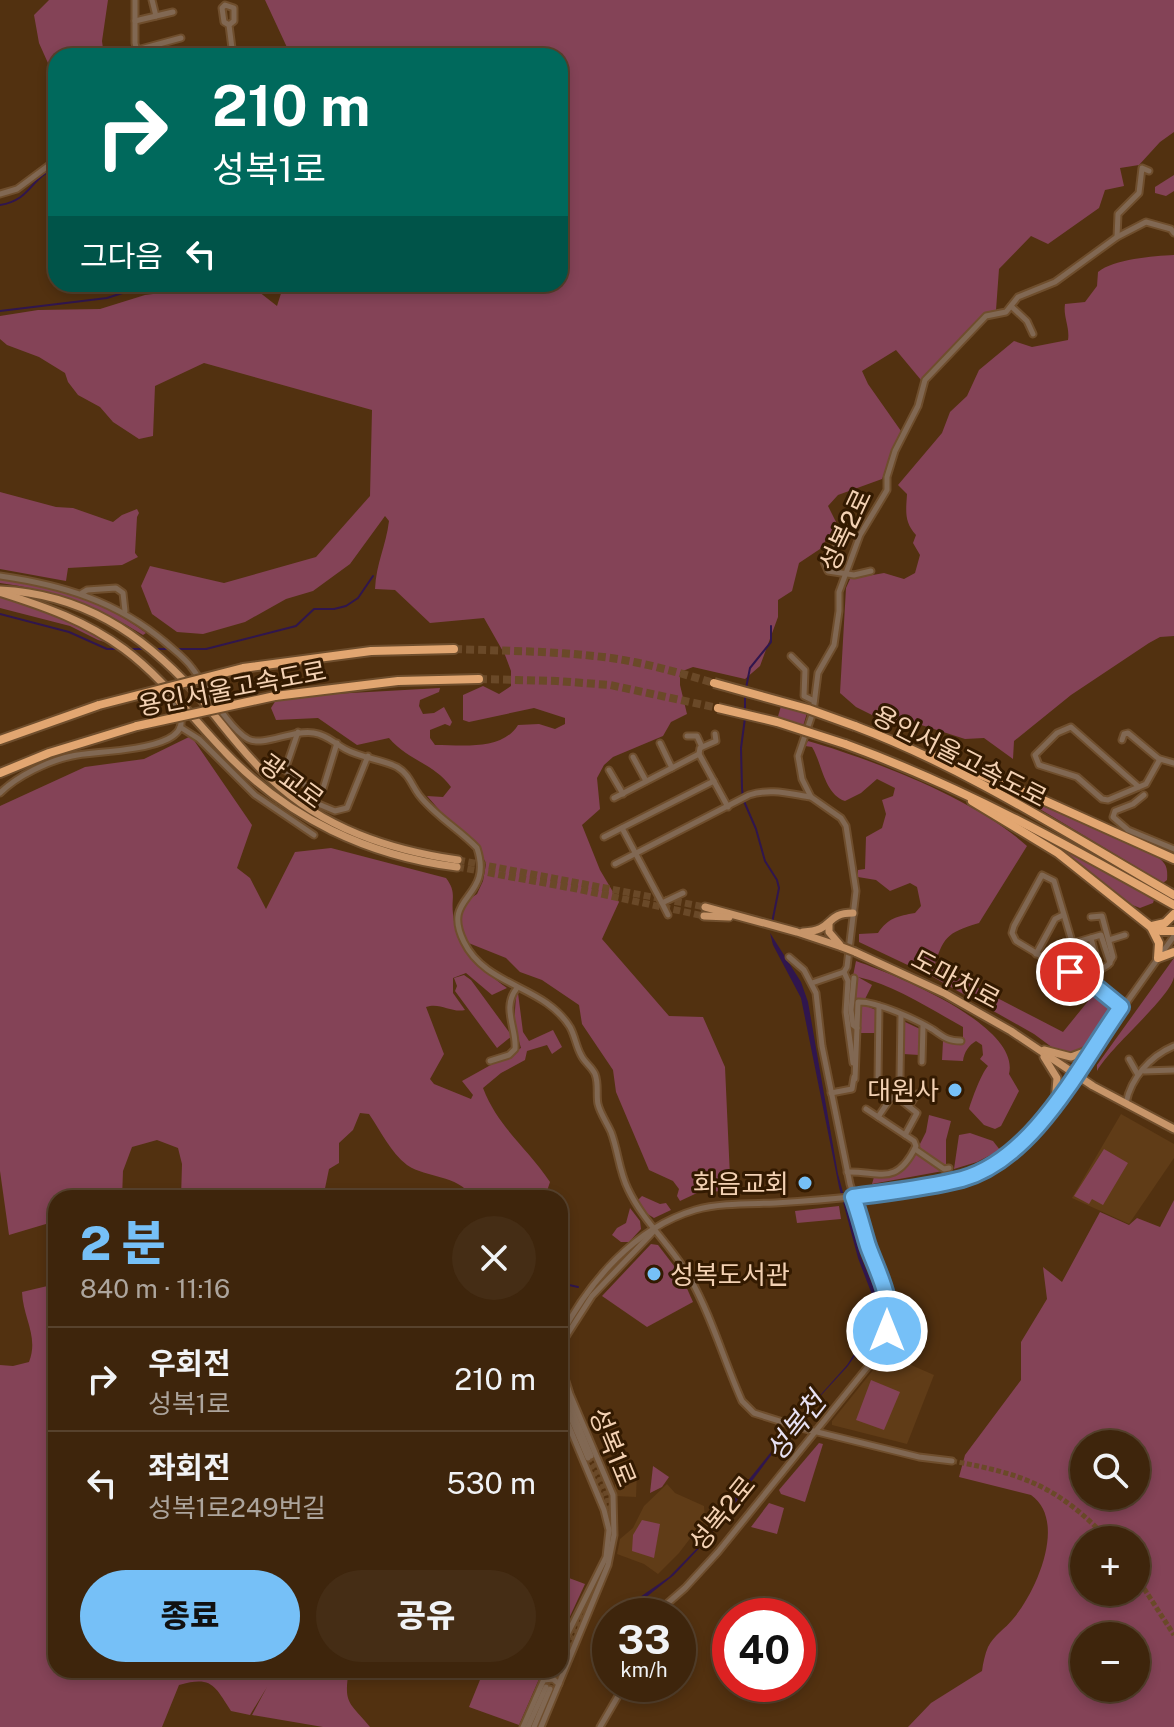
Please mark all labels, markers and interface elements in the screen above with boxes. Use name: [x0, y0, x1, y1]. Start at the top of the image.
text: 210 m: [212, 73, 370, 139]
icon: right: [80, 80, 184, 184]
text: 성복1로: [212, 148, 326, 190]
icon: left: [179, 232, 223, 276]
text: 그다음: [80, 238, 163, 274]
street label: 성복2로: [813, 484, 877, 576]
street label: 용인서울고속도로: [135, 655, 329, 721]
street label: 용인서울고속도로: [868, 699, 1052, 813]
street label: 광교로: [254, 747, 330, 815]
pin: [1036, 938, 1104, 1006]
street label: 도마치로: [906, 943, 1006, 1015]
icon: arrive: [1048, 950, 1092, 994]
place label: 대원사: [867, 1075, 939, 1106]
marker: 대원사: [946, 1081, 964, 1099]
place label: 화음교회: [693, 1168, 789, 1199]
marker: 화음교회: [796, 1174, 814, 1192]
text: 2 분: [80, 1214, 166, 1271]
button: close: [452, 1216, 536, 1300]
place label: 성복도서관: [670, 1259, 790, 1290]
marker: 성복도서관: [645, 1265, 663, 1283]
text: 840 m · 11:16: [80, 1273, 230, 1304]
position arrow: [845, 1289, 929, 1373]
text: 우회전: [148, 1345, 231, 1381]
icon: right: [80, 1357, 124, 1401]
text: 210 m: [454, 1361, 536, 1397]
water label: 성복천: [758, 1383, 834, 1467]
text: 성복1로: [148, 1388, 230, 1419]
street label: 성복1로: [583, 1403, 643, 1491]
map controls: [1070, 1430, 1150, 1702]
button: search: [1070, 1430, 1150, 1510]
text: 좌회전: [148, 1449, 231, 1485]
icon: left: [80, 1461, 124, 1505]
text: 530 m: [446, 1465, 536, 1501]
street label: 성복2로: [682, 1469, 762, 1557]
text: 성복1로249번길: [148, 1492, 326, 1523]
button: +: [1070, 1526, 1150, 1606]
button: 종료: [80, 1570, 300, 1662]
button: 공유: [316, 1570, 536, 1662]
speed limit sign: 40: [712, 1598, 816, 1702]
text: 33: [617, 1616, 671, 1663]
button: −: [1070, 1622, 1150, 1702]
text: km/h: [620, 1658, 668, 1682]

